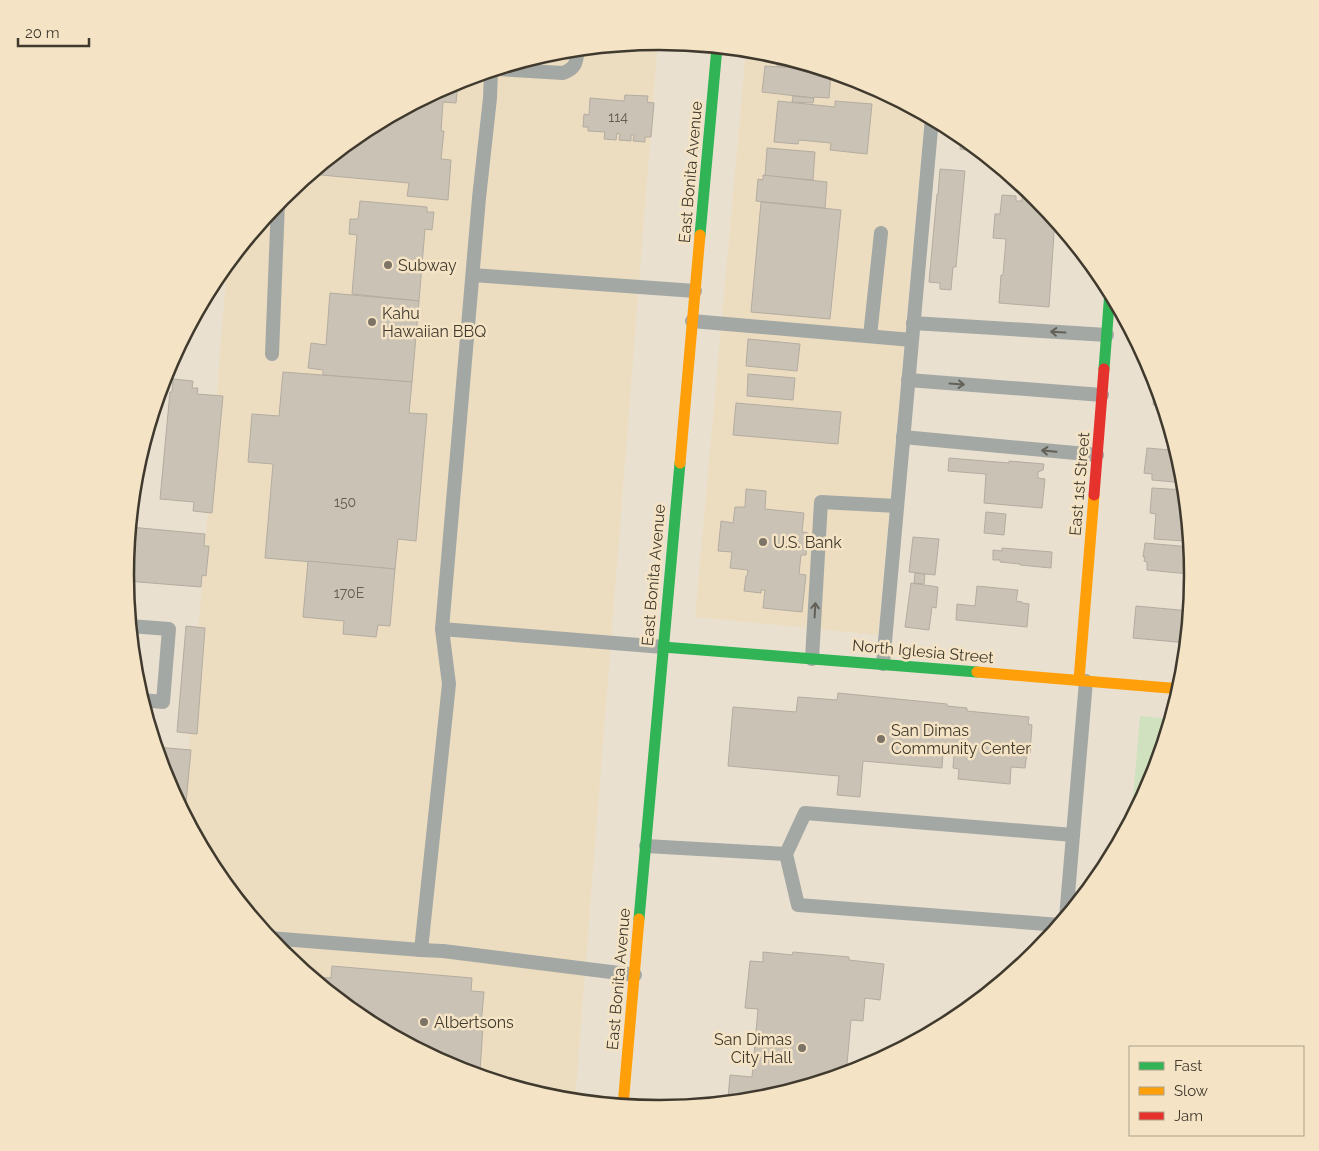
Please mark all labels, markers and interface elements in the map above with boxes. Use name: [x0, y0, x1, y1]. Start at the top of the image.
scale bar: [18, 15, 89, 47]
text: 20 m: [25, 24, 60, 42]
street label: East Bonita Avenue: [675, 100, 706, 244]
house number: 114: [608, 109, 628, 125]
place label: Subway: [398, 256, 457, 275]
marker: Subway: [382, 259, 394, 271]
place label: Kahu Hawaiian BBQ: [382, 304, 486, 341]
marker: Kahu Hawaiian BBQ: [366, 316, 378, 328]
one-way arrow: [1051, 327, 1067, 336]
one-way arrow: [949, 379, 965, 389]
street label: East 1st Street: [1066, 431, 1094, 537]
one-way arrow: [1041, 446, 1057, 456]
house number: 150: [334, 494, 356, 510]
street label: East Bonita Avenue: [638, 503, 669, 647]
place label: U.S. Bank: [773, 533, 842, 552]
marker: U.S. Bank: [757, 536, 769, 548]
house number: 170E: [334, 585, 364, 601]
one-way arrow: [810, 602, 820, 618]
street label: North Iglesia Street: [851, 636, 995, 667]
place label: San Dimas Community Center: [891, 721, 1031, 758]
marker: San Dimas Community Center: [875, 733, 887, 745]
street label: East Bonita Avenue: [603, 907, 634, 1051]
place label: Albertsons: [434, 1013, 514, 1032]
marker: Albertsons: [418, 1016, 430, 1028]
place label: San Dimas City Hall: [714, 1030, 793, 1067]
marker: San Dimas City Hall: [796, 1042, 808, 1054]
legend: [1129, 1046, 1304, 1136]
text: Fast: [1174, 1057, 1202, 1075]
text: Slow: [1174, 1082, 1208, 1100]
text: Jam: [1174, 1107, 1203, 1125]

